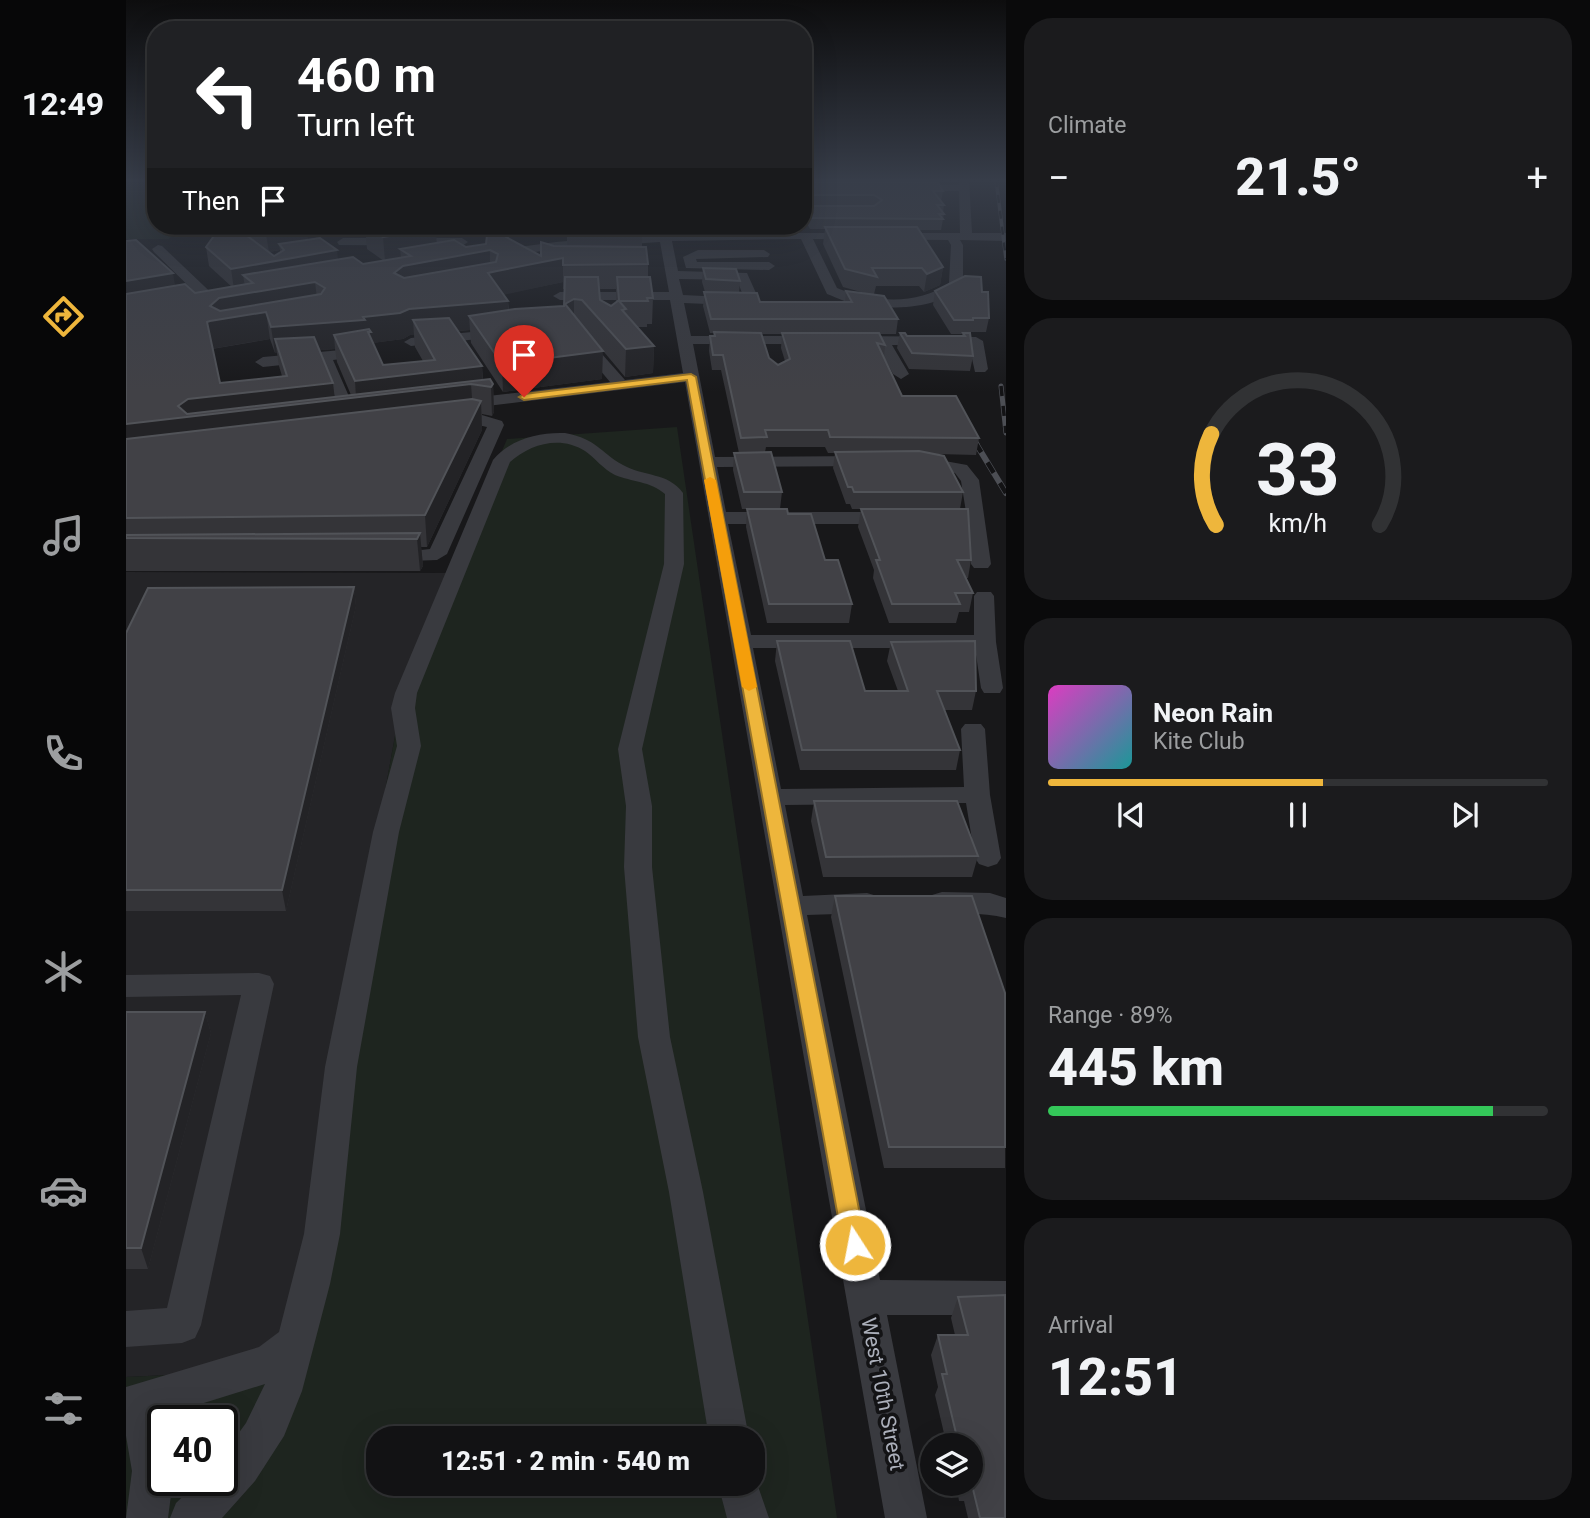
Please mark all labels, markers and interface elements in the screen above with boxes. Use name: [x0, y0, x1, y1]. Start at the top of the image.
text: 460 m: [297, 47, 436, 104]
icon: left: [182, 49, 273, 140]
text: 12:49: [22, 85, 104, 123]
text: Turn left: [297, 106, 415, 144]
text: Climate: [1048, 112, 1127, 139]
text: 21.5°: [1235, 147, 1361, 208]
text: −: [1048, 156, 1070, 200]
text: +: [1526, 156, 1548, 200]
icon: arrive: [254, 182, 292, 220]
text: Then: [182, 186, 240, 216]
icon: directions: [39, 292, 88, 341]
pin: [494, 325, 554, 397]
icon: arrive: [505, 336, 543, 374]
text: 33: [1256, 427, 1340, 513]
text: km/h: [1269, 509, 1327, 538]
icon: music: [39, 511, 88, 560]
text: Neon Rain: [1153, 698, 1273, 728]
text: Kite Club: [1153, 728, 1245, 755]
icon: phone: [39, 729, 88, 778]
icon: previous: [1112, 796, 1150, 834]
icon: pause: [1279, 796, 1317, 834]
icon: next: [1446, 796, 1484, 834]
icon: climate: [39, 947, 88, 996]
text: Range · 89%: [1048, 1002, 1173, 1029]
text: 445 km: [1048, 1037, 1224, 1098]
icon: car: [39, 1166, 88, 1215]
position arrow: [818, 1208, 892, 1282]
text: Arrival: [1048, 1312, 1113, 1339]
street label: West 10th Street: [856, 1316, 910, 1472]
text: 12:51: [1048, 1347, 1183, 1408]
icon: filters: [39, 1384, 88, 1433]
speed limit sign: 40: [147, 1405, 238, 1496]
map controls: [920, 1433, 983, 1496]
button: layers: [920, 1433, 983, 1496]
text: 12:51 · 2 min · 540 m: [441, 1446, 690, 1476]

